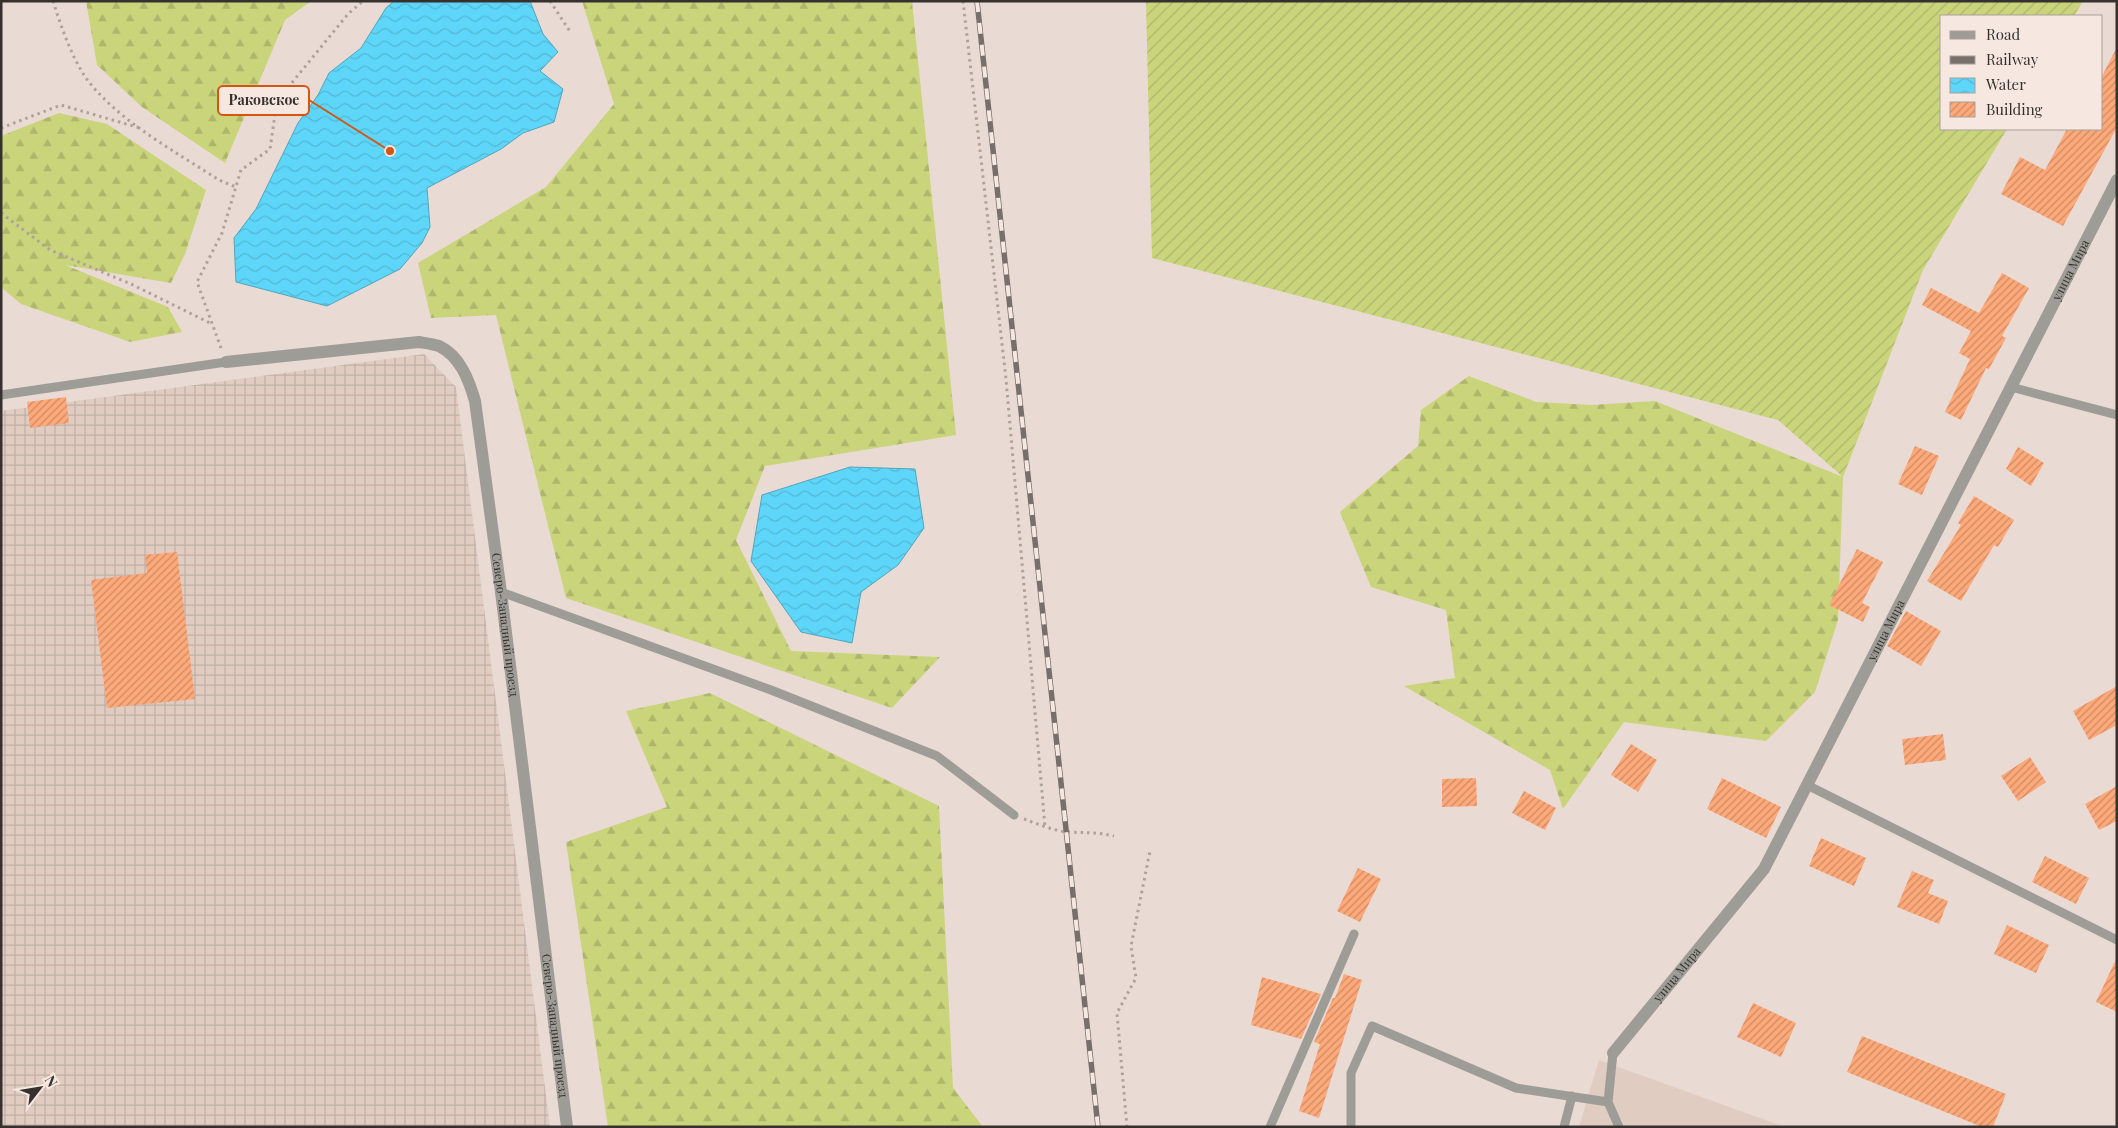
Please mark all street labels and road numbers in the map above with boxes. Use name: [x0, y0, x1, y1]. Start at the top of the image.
street label: улица Мира: [2047, 236, 2092, 304]
street label: Северо-Западный проезд: [489, 552, 523, 698]
street label: улица Мира: [1863, 597, 1908, 664]
street label: улица Мира: [1648, 944, 1704, 1006]
street label: Северо-Западный проезд: [539, 953, 572, 1099]

